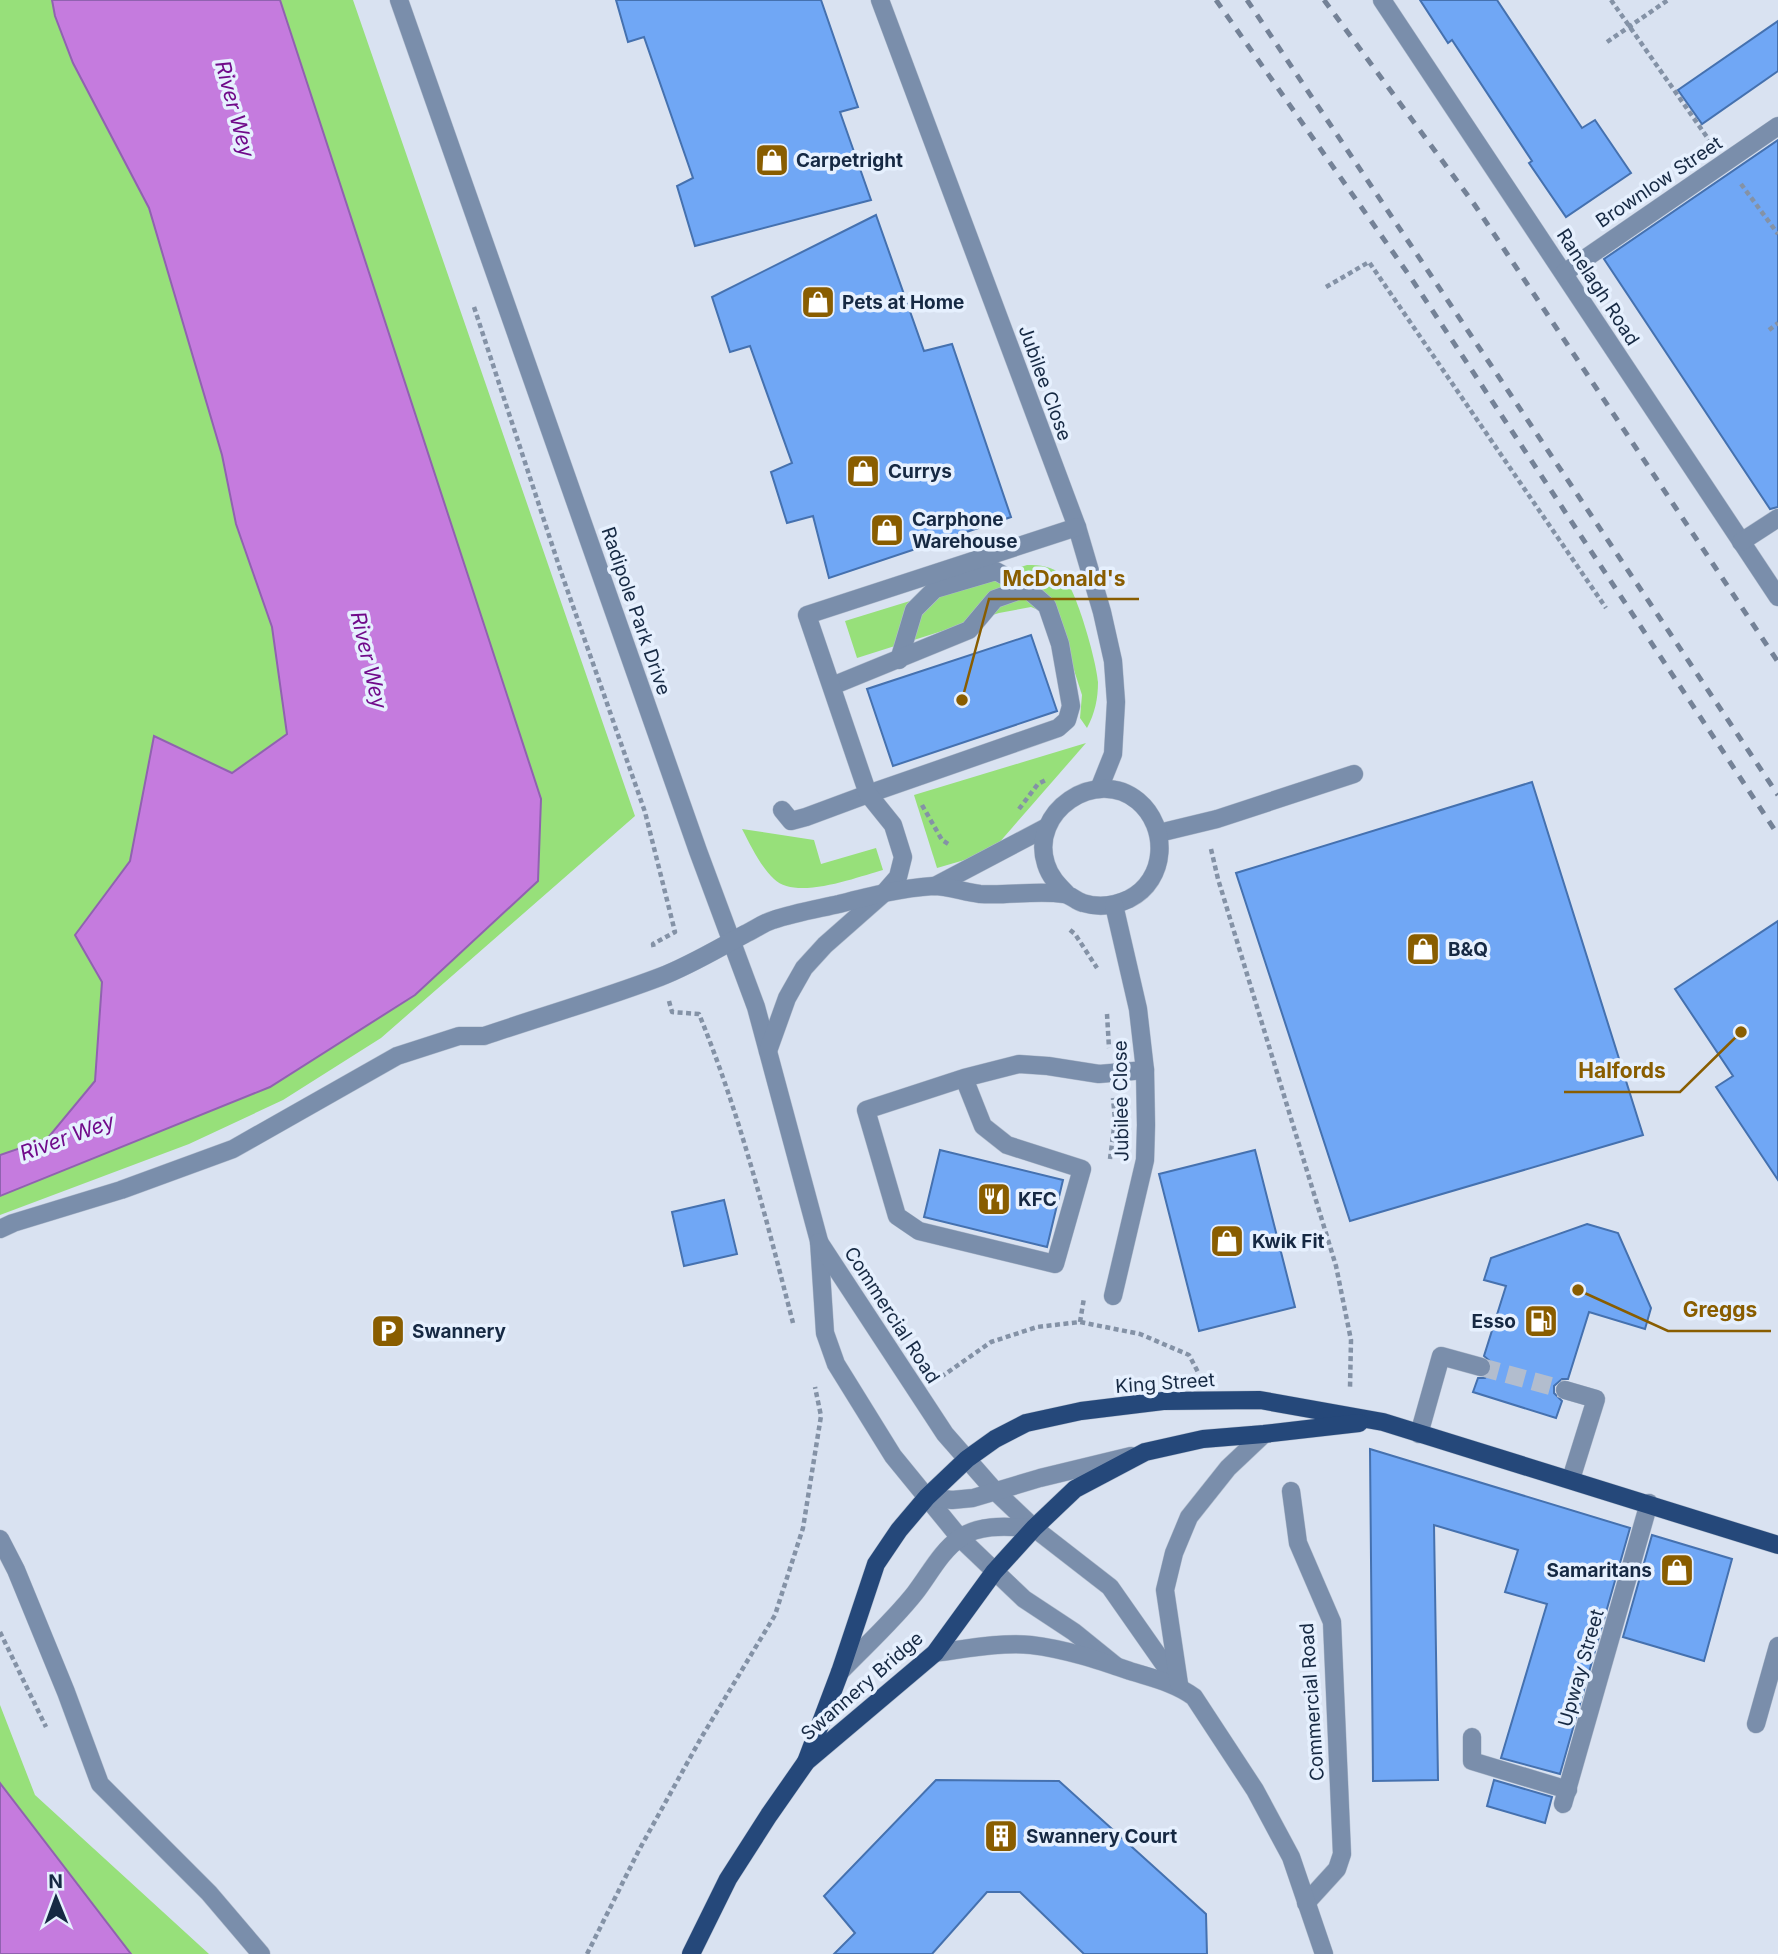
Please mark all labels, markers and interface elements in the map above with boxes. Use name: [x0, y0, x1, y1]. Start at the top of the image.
water label: River Wey: [210, 58, 260, 161]
street label: Brownlow Street: [1592, 131, 1726, 233]
shop icon: Carpetright: [753, 141, 791, 179]
place label: Carpetright: [796, 149, 903, 172]
street label: Ranelagh Road: [1552, 224, 1644, 350]
shop icon: Pets at Home: [799, 283, 837, 321]
place label: Pets at Home: [842, 291, 964, 314]
street label: Jubilee Close: [1013, 322, 1077, 444]
shop icon: Currys: [844, 452, 882, 490]
place label: Currys: [888, 460, 952, 483]
place label: Carphone Warehouse: [912, 508, 1018, 553]
shop icon: Carphone Warehouse: [868, 511, 906, 549]
street label: Radipole Park Drive: [596, 524, 676, 698]
callout: McDonald's: [989, 557, 1139, 599]
text: McDonald's: [1003, 566, 1125, 591]
water label: River Wey: [346, 609, 393, 712]
shop icon: B&Q: [1404, 930, 1442, 968]
place label: B&Q: [1448, 938, 1488, 961]
street label: Jubilee Close: [1108, 1040, 1134, 1162]
callout: Halfords: [1564, 1050, 1680, 1092]
text: Halfords: [1578, 1058, 1666, 1083]
water label: River Wey: [16, 1108, 119, 1166]
restaurant icon: KFC: [975, 1180, 1013, 1218]
place label: KFC: [1018, 1188, 1057, 1211]
shop icon: Kwik Fit: [1208, 1222, 1246, 1260]
place label: Kwik Fit: [1252, 1230, 1325, 1253]
street label: Commercial Road: [839, 1242, 945, 1388]
callout: Greggs: [1668, 1289, 1771, 1331]
text: Greggs: [1683, 1297, 1757, 1322]
fuel station icon: Esso: [1522, 1302, 1560, 1340]
place label: Esso: [1472, 1310, 1516, 1333]
parking icon: Swannery: [369, 1312, 407, 1350]
place label: Swannery: [412, 1320, 507, 1343]
street label: King Street: [1115, 1368, 1215, 1398]
shop icon: Samaritans: [1658, 1551, 1696, 1589]
place label: Samaritans: [1547, 1559, 1652, 1582]
street label: Upway Street: [1553, 1607, 1609, 1729]
street label: Commercial Road: [1295, 1622, 1329, 1782]
street label: Swannery Bridge: [796, 1627, 928, 1745]
building icon: Swannery Court: [982, 1817, 1020, 1855]
place label: Swannery Court: [1026, 1825, 1177, 1848]
north arrow: [21, 1863, 91, 1933]
text: N: [48, 1870, 63, 1893]

